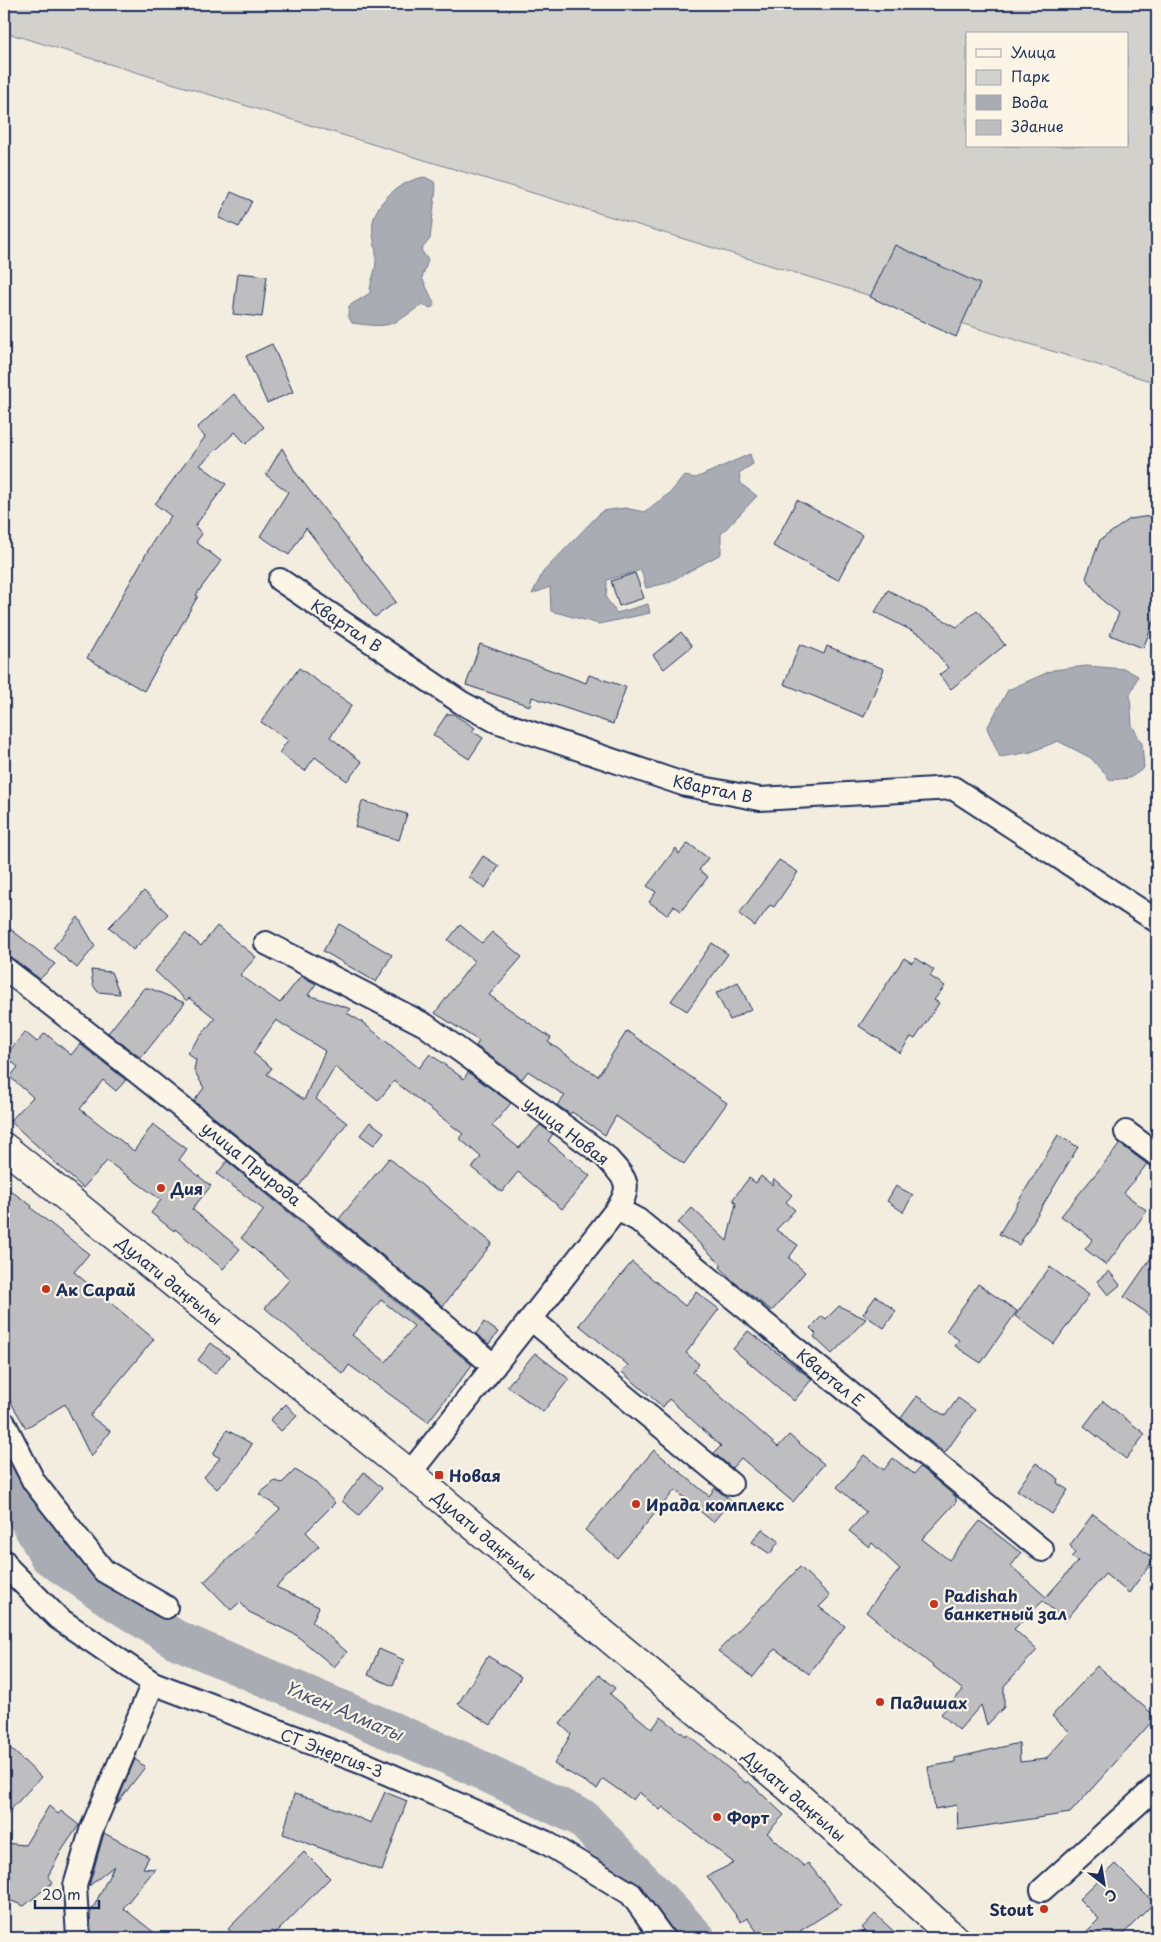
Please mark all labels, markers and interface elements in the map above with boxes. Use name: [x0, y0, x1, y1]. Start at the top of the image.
legend: [966, 32, 1128, 148]
text: Улица: [1011, 40, 1056, 63]
text: Парк: [1011, 64, 1050, 87]
text: Вода: [1011, 90, 1049, 113]
text: Здание: [1011, 114, 1064, 137]
street label: Квартал В: [307, 592, 387, 658]
street label: Квартал В: [671, 768, 755, 808]
street label: улица Новая: [519, 1090, 615, 1170]
street label: улица Природа: [197, 1115, 307, 1211]
place label: Дия: [170, 1176, 203, 1200]
marker: Дия: [155, 1182, 167, 1194]
street label: Дулати даңғылы: [111, 1229, 228, 1330]
place label: Ак Сарай: [55, 1277, 136, 1301]
marker: Ак Сарай: [40, 1283, 52, 1295]
street label: Квартал Е: [792, 1342, 870, 1412]
place label: Новая: [449, 1463, 501, 1487]
marker: Новая: [433, 1469, 445, 1481]
street label: Дулати даңғылы: [427, 1484, 542, 1586]
place label: Ирада комплекс: [646, 1492, 784, 1516]
marker: Ирада комплекс: [630, 1498, 642, 1510]
place label: Padishah банкетный зал: [944, 1583, 1067, 1625]
marker: Padishah банкетный зал: [928, 1598, 940, 1610]
water label: Үлкен Алматы: [281, 1673, 409, 1748]
place label: Падишах: [890, 1690, 968, 1714]
marker: Падишах: [874, 1696, 886, 1708]
street label: СТ Энергия-3: [277, 1721, 387, 1783]
street label: Дулати даңғылы: [738, 1743, 852, 1846]
place label: Форт: [727, 1805, 770, 1829]
marker: Форт: [711, 1811, 723, 1823]
north arrow: [1078, 1860, 1128, 1910]
scale bar: [35, 1877, 99, 1909]
text: 20 m: [42, 1882, 81, 1905]
text: С: [1101, 1884, 1121, 1907]
place label: Stout: [989, 1897, 1034, 1921]
marker: Stout: [1038, 1903, 1050, 1915]

